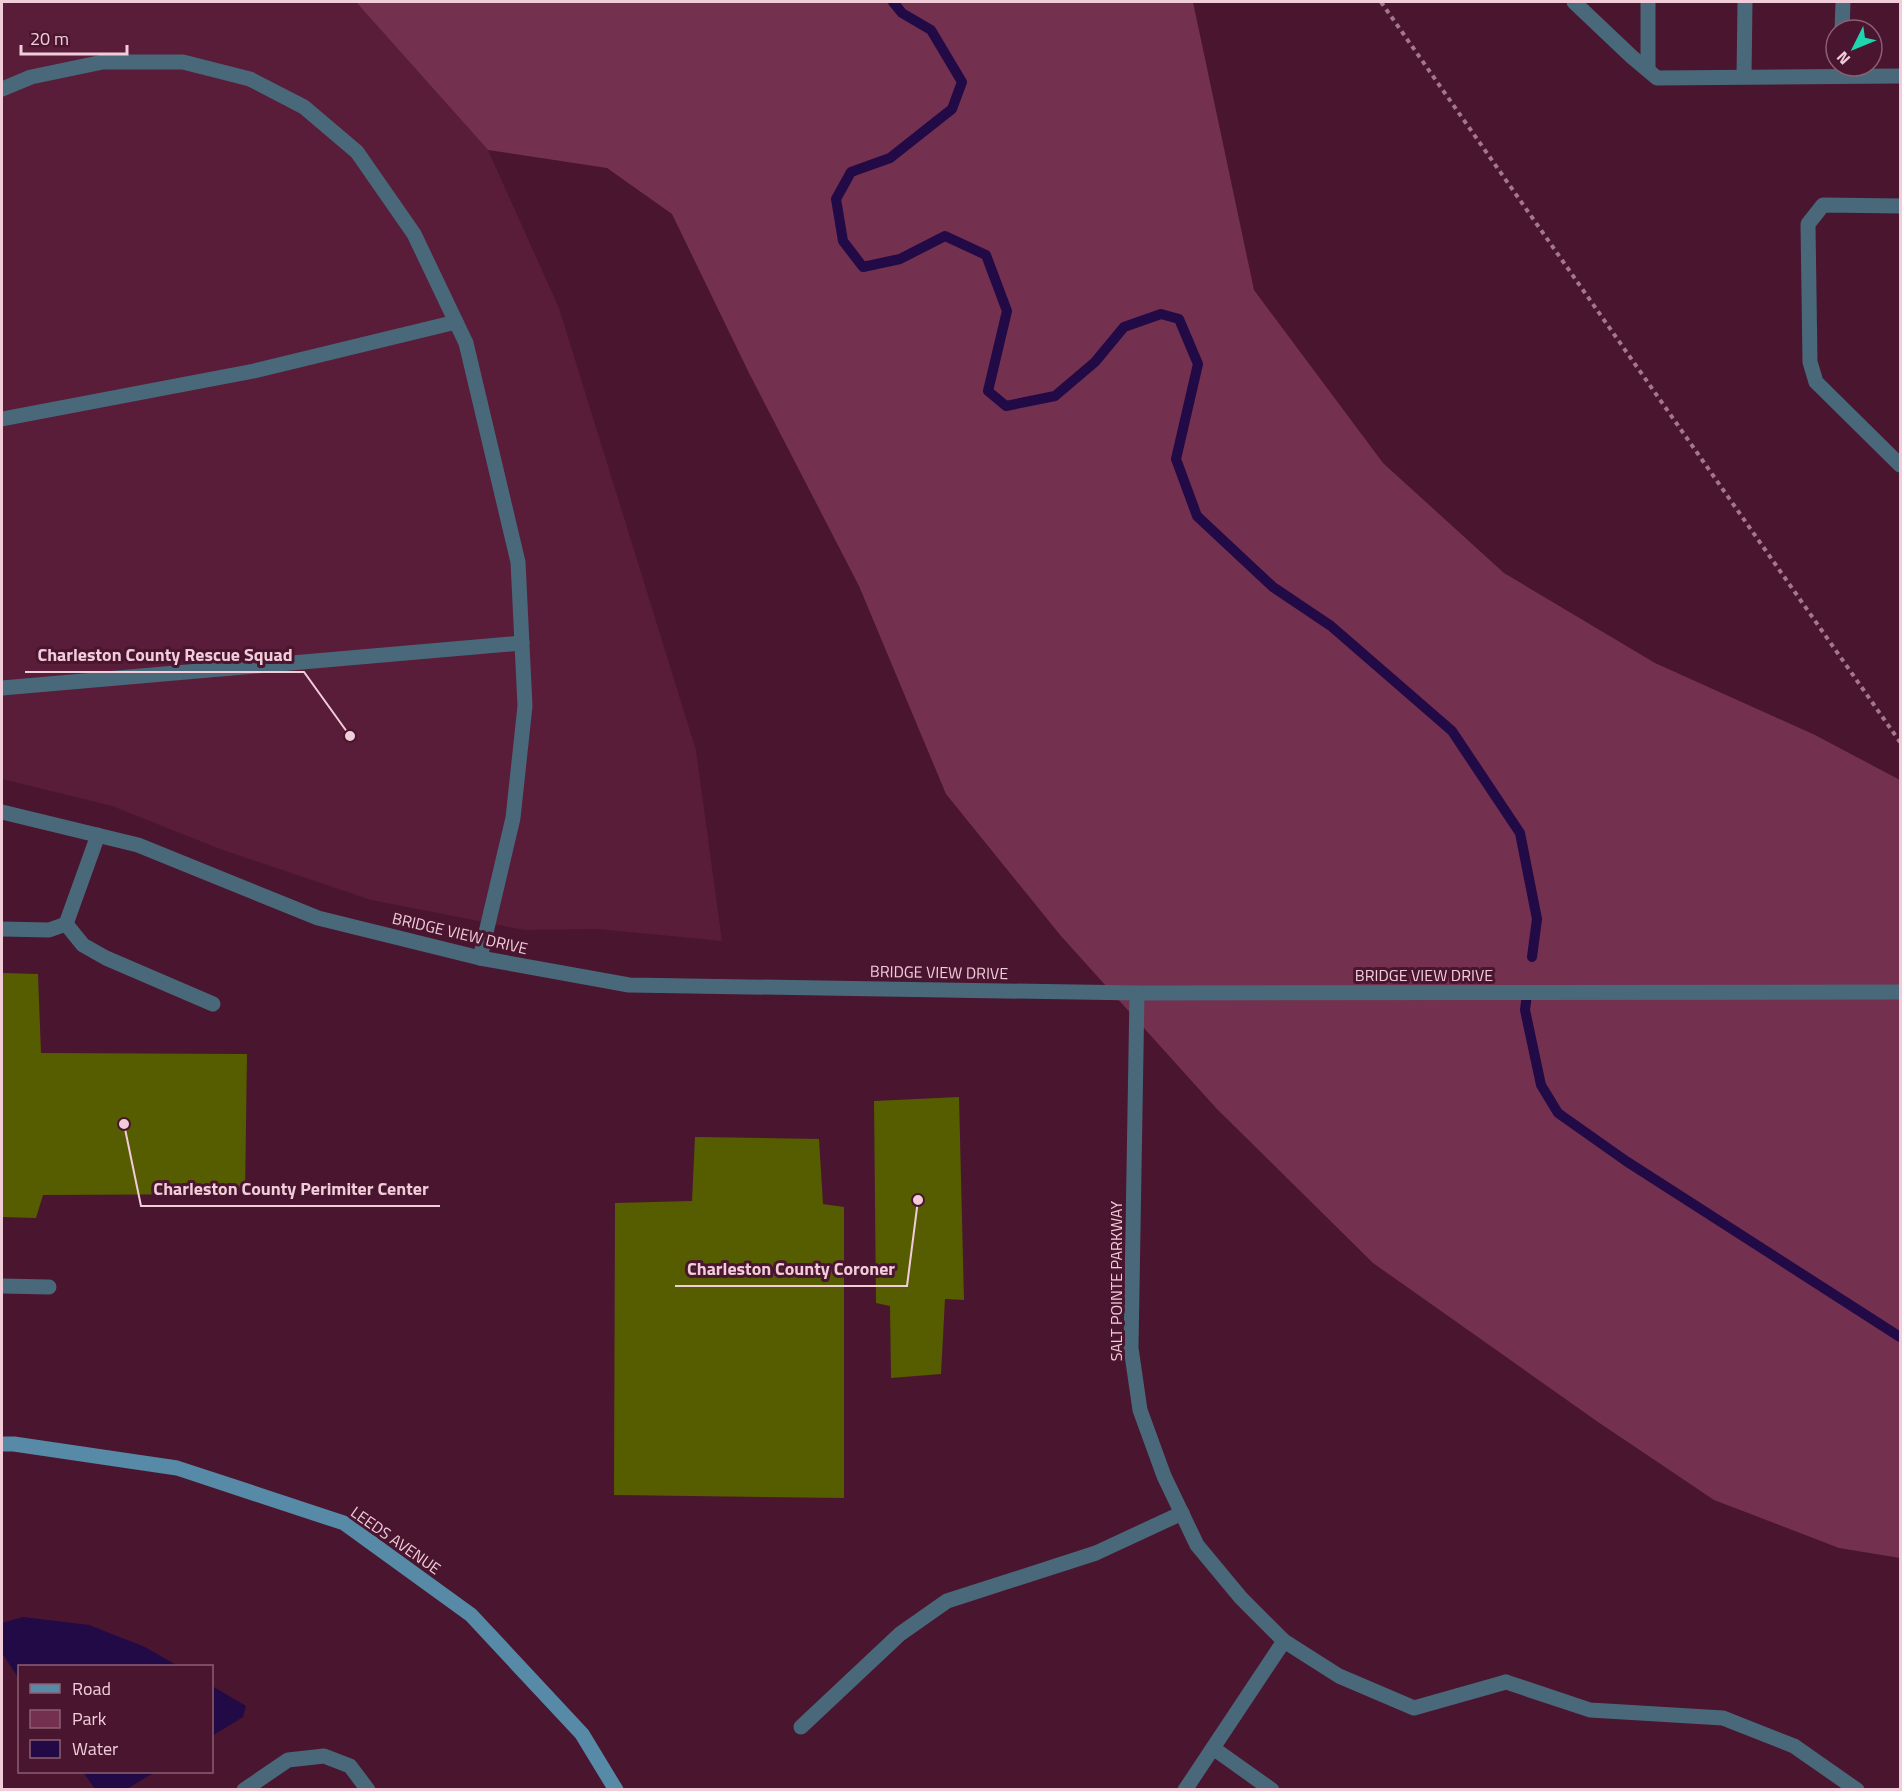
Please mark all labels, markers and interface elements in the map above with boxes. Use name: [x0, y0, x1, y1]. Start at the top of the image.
scale bar: [21, 18, 128, 56]
north arrow: [1824, 18, 1884, 78]
text: 20 m: [30, 25, 69, 52]
text: N: [1830, 46, 1856, 70]
callout: Charleston County Rescue Squad: [25, 636, 304, 672]
text: Charleston County Rescue Squad: [37, 641, 293, 668]
street label: BRIDGE VIEW DRIVE: [390, 906, 530, 960]
street label: BRIDGE VIEW DRIVE: [870, 959, 1008, 985]
street label: BRIDGE VIEW DRIVE: [1355, 963, 1493, 987]
callout: Charleston County Perimiter Center: [141, 1170, 440, 1206]
text: Charleston County Perimiter Center: [153, 1175, 429, 1202]
street label: SALT POINTE PARKWAY: [1104, 1200, 1128, 1361]
callout: Charleston County Coroner: [675, 1250, 907, 1286]
text: Charleston County Coroner: [687, 1255, 895, 1282]
street label: LEEDS AVENUE: [346, 1500, 446, 1580]
legend: [18, 1665, 213, 1773]
text: Road: [72, 1675, 111, 1702]
text: Park: [72, 1705, 107, 1732]
text: Water: [72, 1735, 118, 1762]

